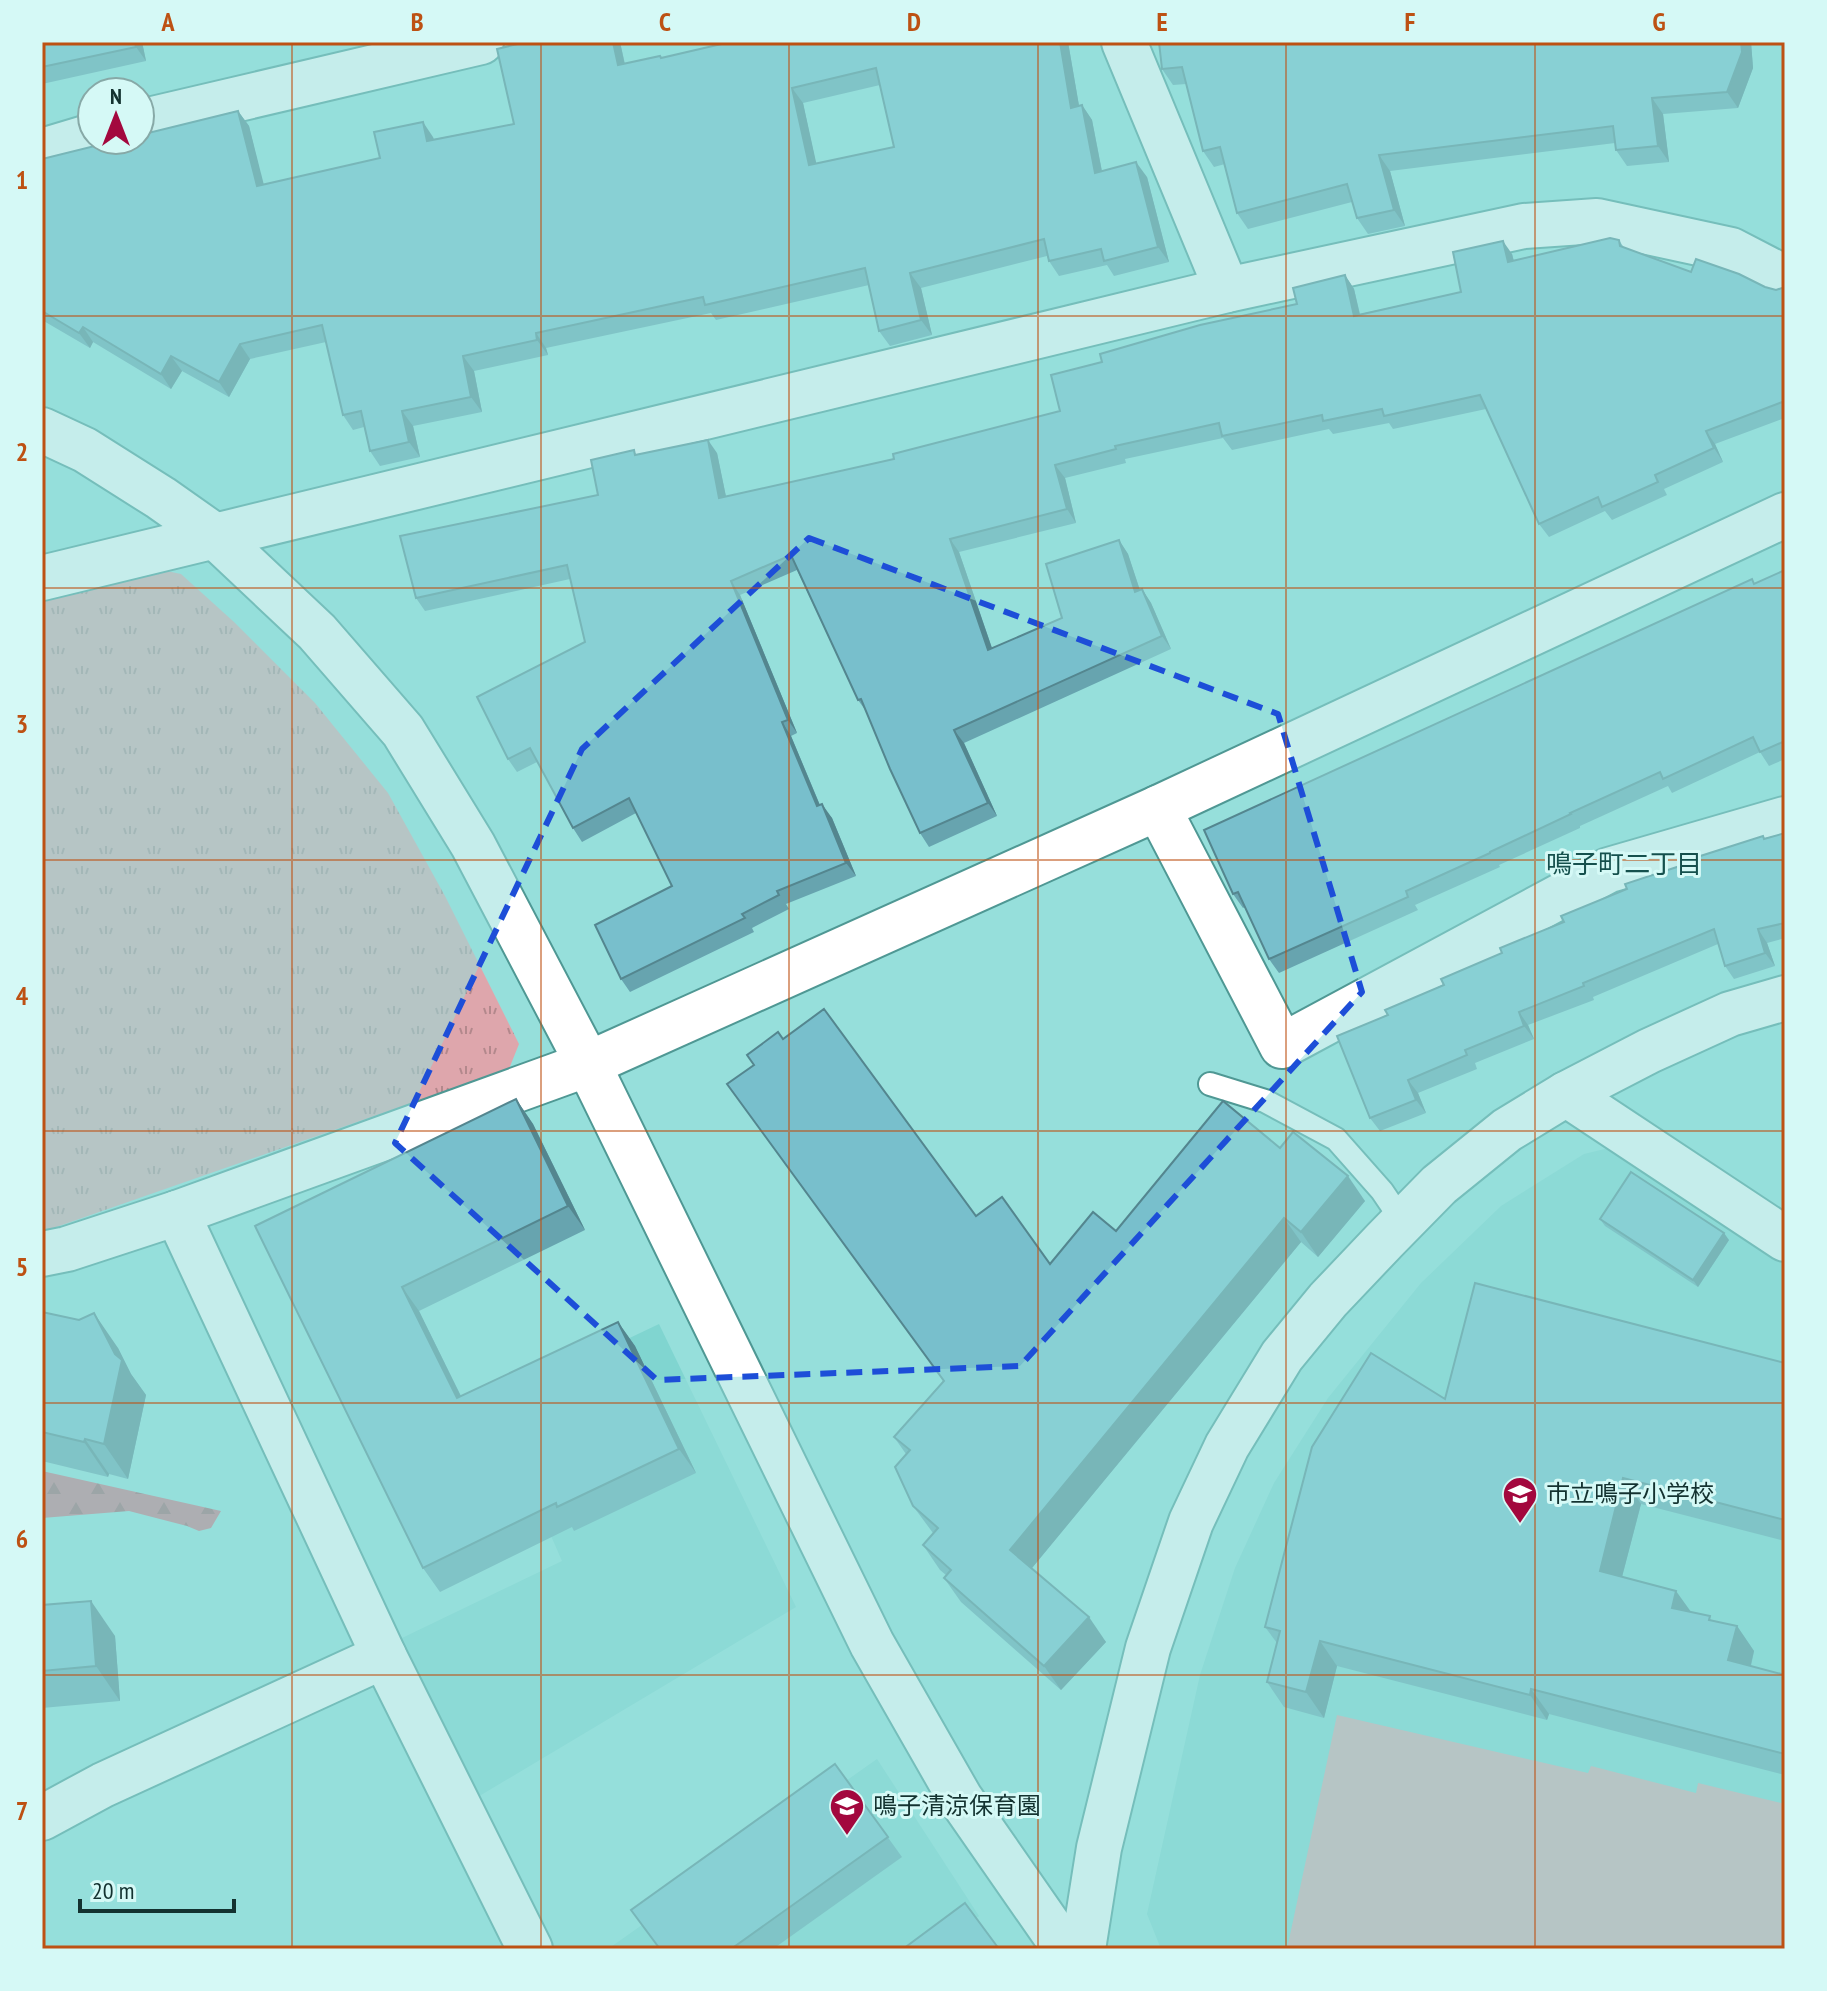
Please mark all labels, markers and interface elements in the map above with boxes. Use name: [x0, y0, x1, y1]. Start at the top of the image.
text: A: [160, 5, 175, 38]
text: B: [411, 5, 424, 38]
text: C: [659, 5, 671, 38]
text: D: [907, 5, 921, 38]
text: E: [1156, 5, 1168, 38]
text: F: [1405, 5, 1416, 38]
text: G: [1652, 5, 1666, 38]
north arrow: [76, 76, 156, 156]
text: N: [110, 82, 122, 110]
text: 1: [16, 163, 28, 196]
text: 2: [16, 435, 28, 468]
text: 3: [16, 707, 28, 740]
district label: 鳴子町二丁目: [1546, 847, 1702, 880]
text: 4: [16, 979, 29, 1012]
text: 5: [16, 1250, 28, 1283]
school or university icon: 市立鳴子小学校: [1501, 1475, 1539, 1525]
place label: 市立鳴子小学校: [1546, 1478, 1714, 1509]
text: 6: [16, 1522, 28, 1555]
school or university icon: 鳴子清涼保育園: [828, 1787, 866, 1837]
place label: 鳴子清涼保育園: [873, 1790, 1041, 1821]
text: 7: [16, 1794, 28, 1827]
scale bar: [80, 1863, 234, 1913]
text: 20 m: [92, 1875, 134, 1906]

